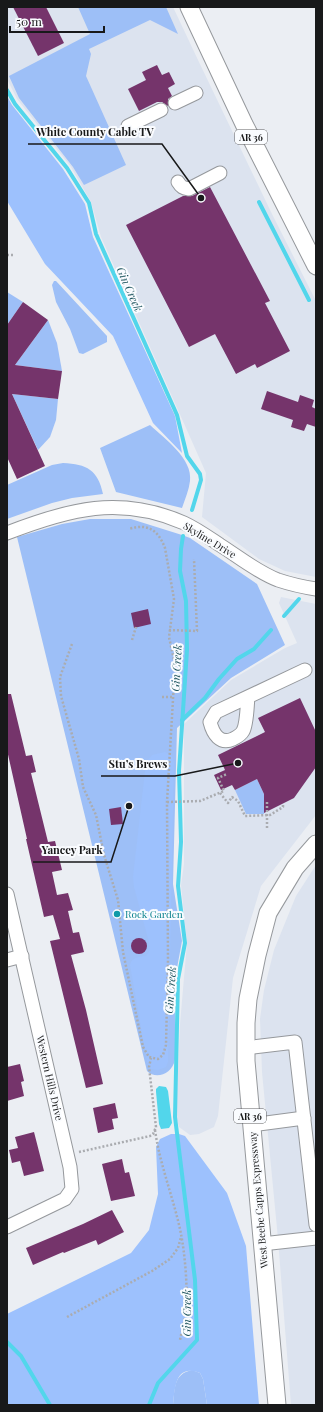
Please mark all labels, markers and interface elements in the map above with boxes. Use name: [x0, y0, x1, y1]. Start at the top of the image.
scale bar: [10, 8, 104, 34]
text: 50 m: [16, 13, 42, 29]
callout: White County Cable TV: [28, 121, 162, 144]
text: White County Cable TV: [35, 124, 154, 139]
road number: AR 36: [235, 130, 267, 144]
water label: Gin Creek: [114, 264, 147, 314]
street label: Skyline Drive: [181, 519, 239, 561]
water label: Gin Creek: [167, 644, 185, 692]
callout: Stu’s Brews: [101, 753, 175, 776]
text: Stu’s Brews: [109, 756, 167, 771]
callout: Yancey Park: [33, 839, 111, 862]
text: Yancey Park: [40, 842, 103, 857]
place label: Rock Garden: [125, 907, 183, 921]
marker: Rock Garden: [112, 909, 122, 919]
water label: Gin Creek: [161, 966, 179, 1014]
street label: Western Hills Drive: [33, 1033, 67, 1122]
road number: AR 36: [234, 1109, 266, 1123]
street label: West Beebe Capps Expressway: [245, 1131, 271, 1270]
water label: Gin Creek: [179, 1289, 194, 1337]

